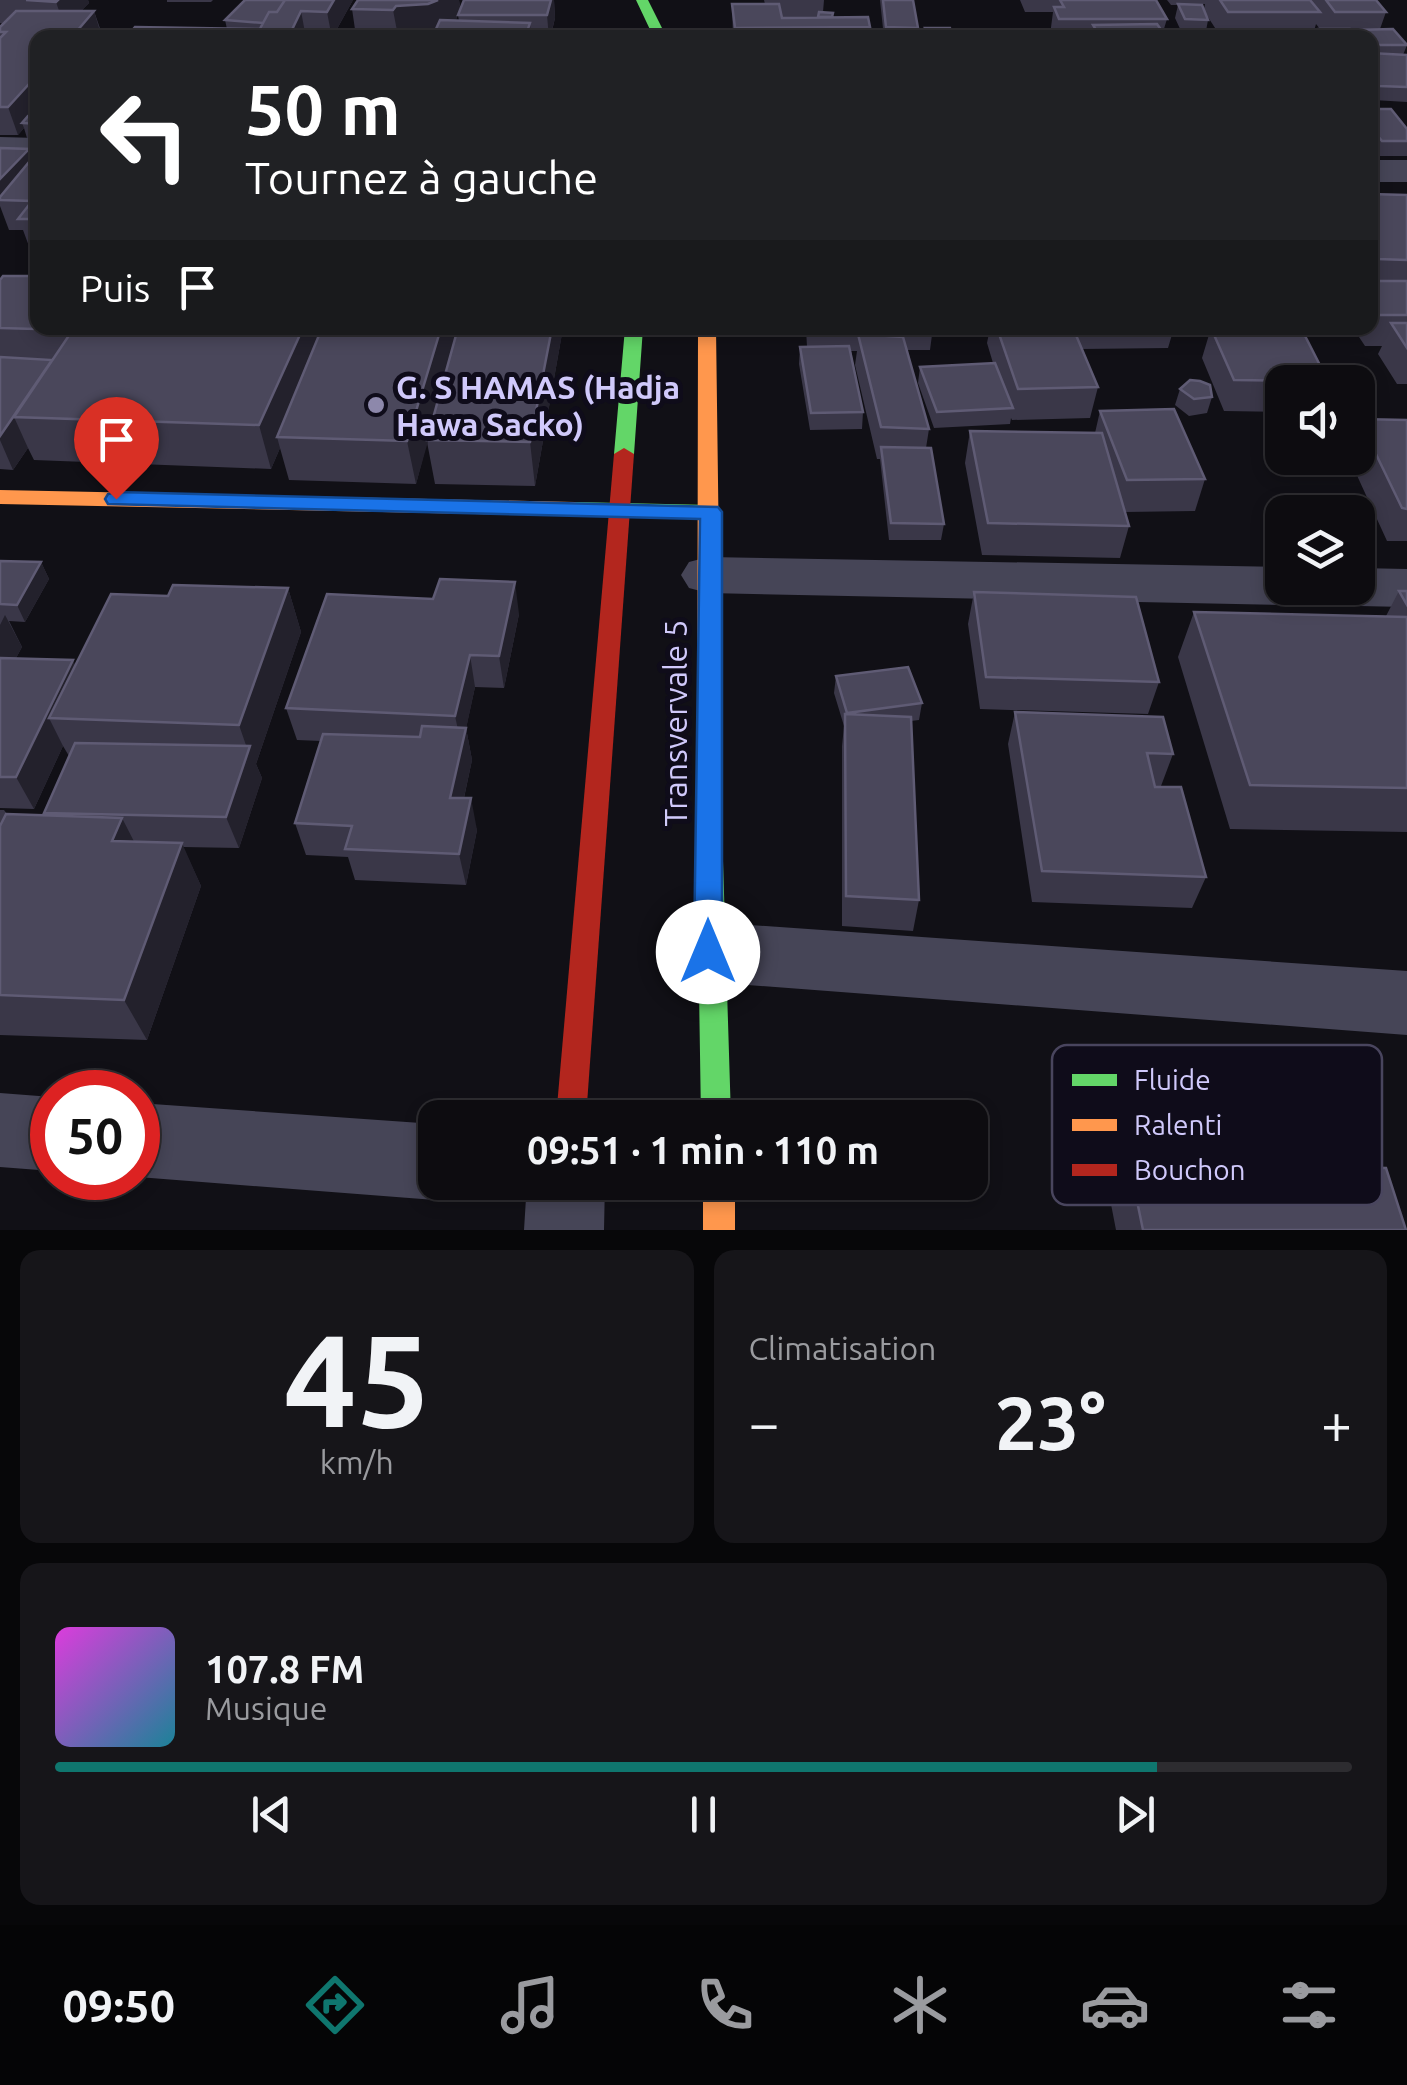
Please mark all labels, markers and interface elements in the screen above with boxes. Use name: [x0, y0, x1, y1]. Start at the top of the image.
icon: left: [80, 70, 210, 200]
text: 50 m: [245, 70, 401, 148]
text: Tournez à gauche: [245, 152, 598, 203]
icon: arrive: [170, 260, 225, 315]
text: Puis: [80, 267, 150, 309]
map controls: [1265, 365, 1375, 605]
button: sound: [1265, 365, 1375, 475]
place label: G. S HAMAS (Hadja Hawa Sacko): [396, 369, 680, 442]
marker: G. S HAMAS (Hadja Hawa Sacko): [365, 394, 387, 416]
pin: [74, 397, 159, 500]
icon: arrive: [89, 412, 144, 467]
button: layers: [1265, 495, 1375, 605]
street label: Transvervale 5: [657, 620, 693, 826]
position arrow: [656, 900, 760, 1004]
legend: [1052, 1045, 1382, 1205]
text: Fluide: [1134, 1064, 1211, 1095]
speed limit sign: 50: [30, 1070, 160, 1200]
text: Ralenti: [1134, 1109, 1222, 1140]
text: 09:51 · 1 min · 110 m: [527, 1129, 879, 1171]
text: Bouchon: [1134, 1154, 1246, 1185]
text: 45: [283, 1306, 430, 1452]
text: Climatisation: [749, 1330, 936, 1366]
text: 23°: [995, 1380, 1106, 1464]
text: −: [749, 1392, 780, 1453]
text: +: [1321, 1392, 1352, 1453]
text: km/h: [320, 1444, 394, 1480]
text: 107.8 FM: [205, 1648, 364, 1690]
text: Musique: [205, 1690, 327, 1726]
icon: previous: [244, 1787, 299, 1842]
icon: pause: [676, 1787, 731, 1842]
icon: next: [1108, 1787, 1163, 1842]
icon: directions: [300, 1970, 370, 2040]
icon: music: [495, 1970, 565, 2040]
icon: phone: [690, 1970, 760, 2040]
icon: climate: [885, 1970, 955, 2040]
icon: car: [1080, 1970, 1150, 2040]
icon: filters: [1274, 1970, 1344, 2040]
text: 09:50: [62, 1980, 175, 2031]

